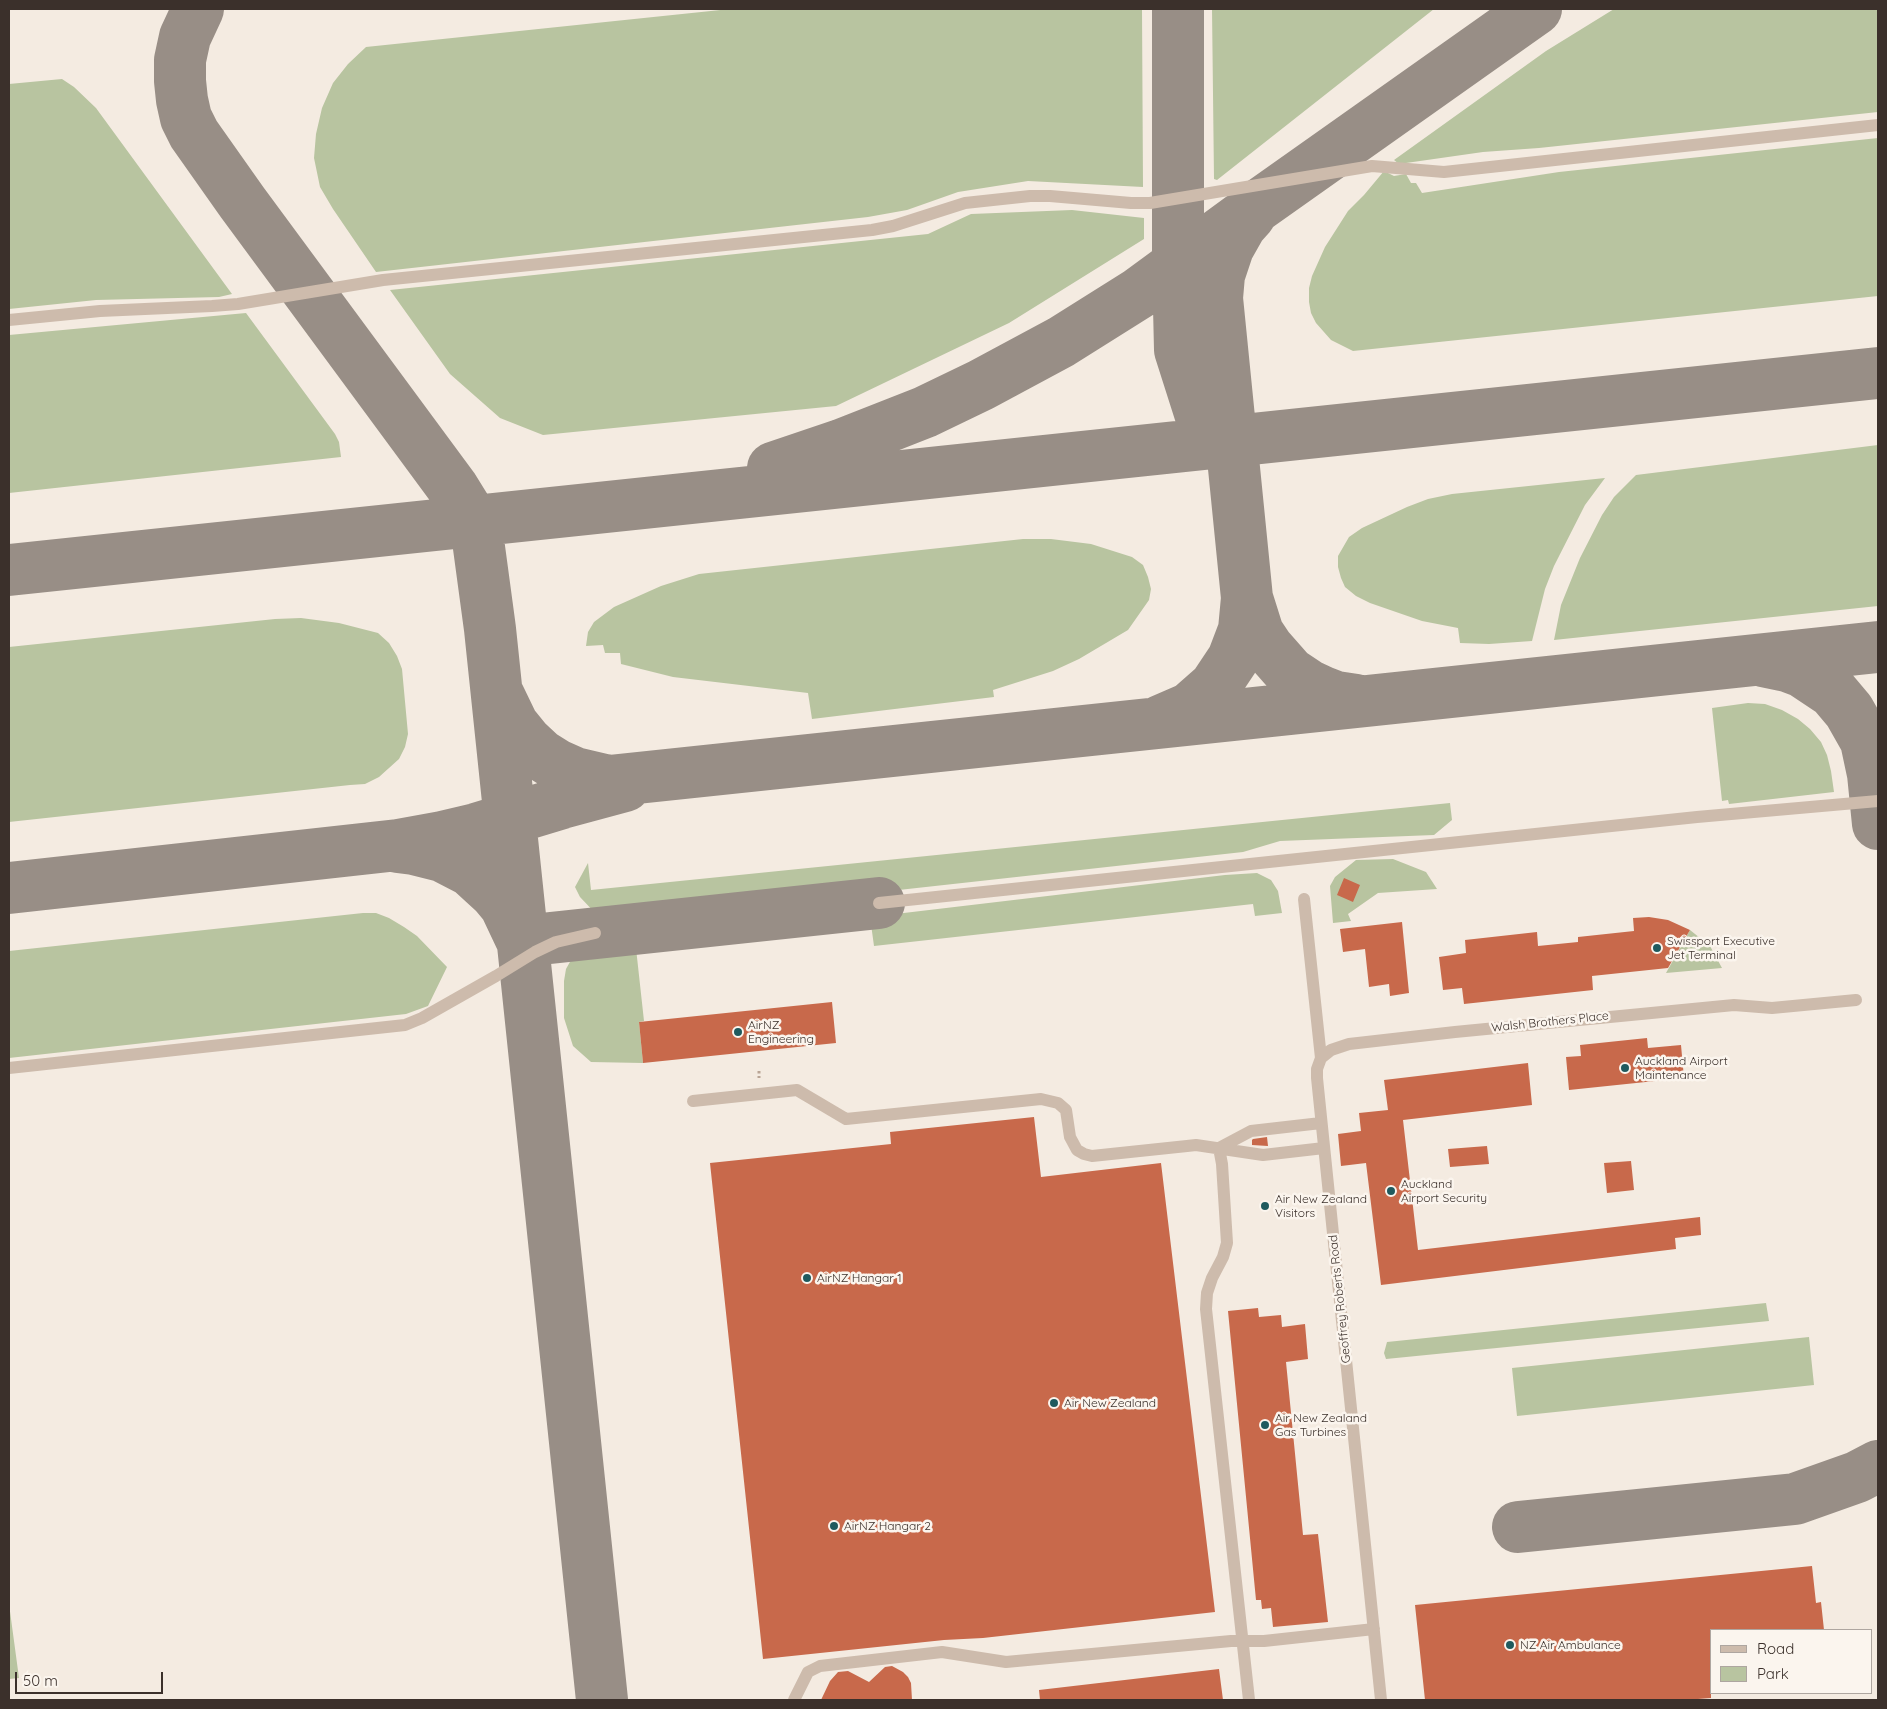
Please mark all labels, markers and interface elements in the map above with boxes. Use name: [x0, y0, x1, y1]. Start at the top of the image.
place label: Swissport Executive Jet Terminal: [1667, 934, 1775, 962]
marker: Swissport Executive Jet Terminal: [1651, 942, 1663, 954]
street label: Walsh Brothers Place: [1491, 1009, 1609, 1035]
place label: AirNZ Engineering: [748, 1018, 814, 1046]
marker: AirNZ Engineering: [732, 1026, 744, 1038]
place label: Auckland Airport Maintenance: [1635, 1054, 1728, 1082]
marker: Auckland Airport Maintenance: [1619, 1062, 1631, 1074]
place label: Auckland Airport Security: [1401, 1177, 1487, 1205]
marker: Auckland Airport Security: [1385, 1185, 1397, 1197]
place label: Air New Zealand Visitors: [1275, 1192, 1367, 1220]
marker: Air New Zealand Visitors: [1259, 1200, 1271, 1212]
street label: Geoffrey Roberts Road: [1326, 1234, 1354, 1364]
place label: AirNZ Hangar 1: [817, 1271, 902, 1285]
marker: AirNZ Hangar 1: [801, 1272, 813, 1284]
place label: Air New Zealand: [1064, 1396, 1156, 1410]
marker: Air New Zealand: [1048, 1397, 1060, 1409]
place label: Air New Zealand Gas Turbines: [1275, 1411, 1367, 1439]
marker: Air New Zealand Gas Turbines: [1259, 1419, 1271, 1431]
place label: AirNZ Hangar 2: [844, 1519, 931, 1533]
marker: AirNZ Hangar 2: [828, 1520, 840, 1532]
legend: [1710, 1629, 1872, 1694]
place label: NZ Air Ambulance: [1520, 1638, 1621, 1652]
marker: NZ Air Ambulance: [1504, 1639, 1516, 1651]
text: Road: [1757, 1639, 1794, 1658]
scale bar: [18, 1662, 165, 1694]
text: Park: [1757, 1664, 1789, 1683]
text: 50 m: [23, 1671, 58, 1690]

